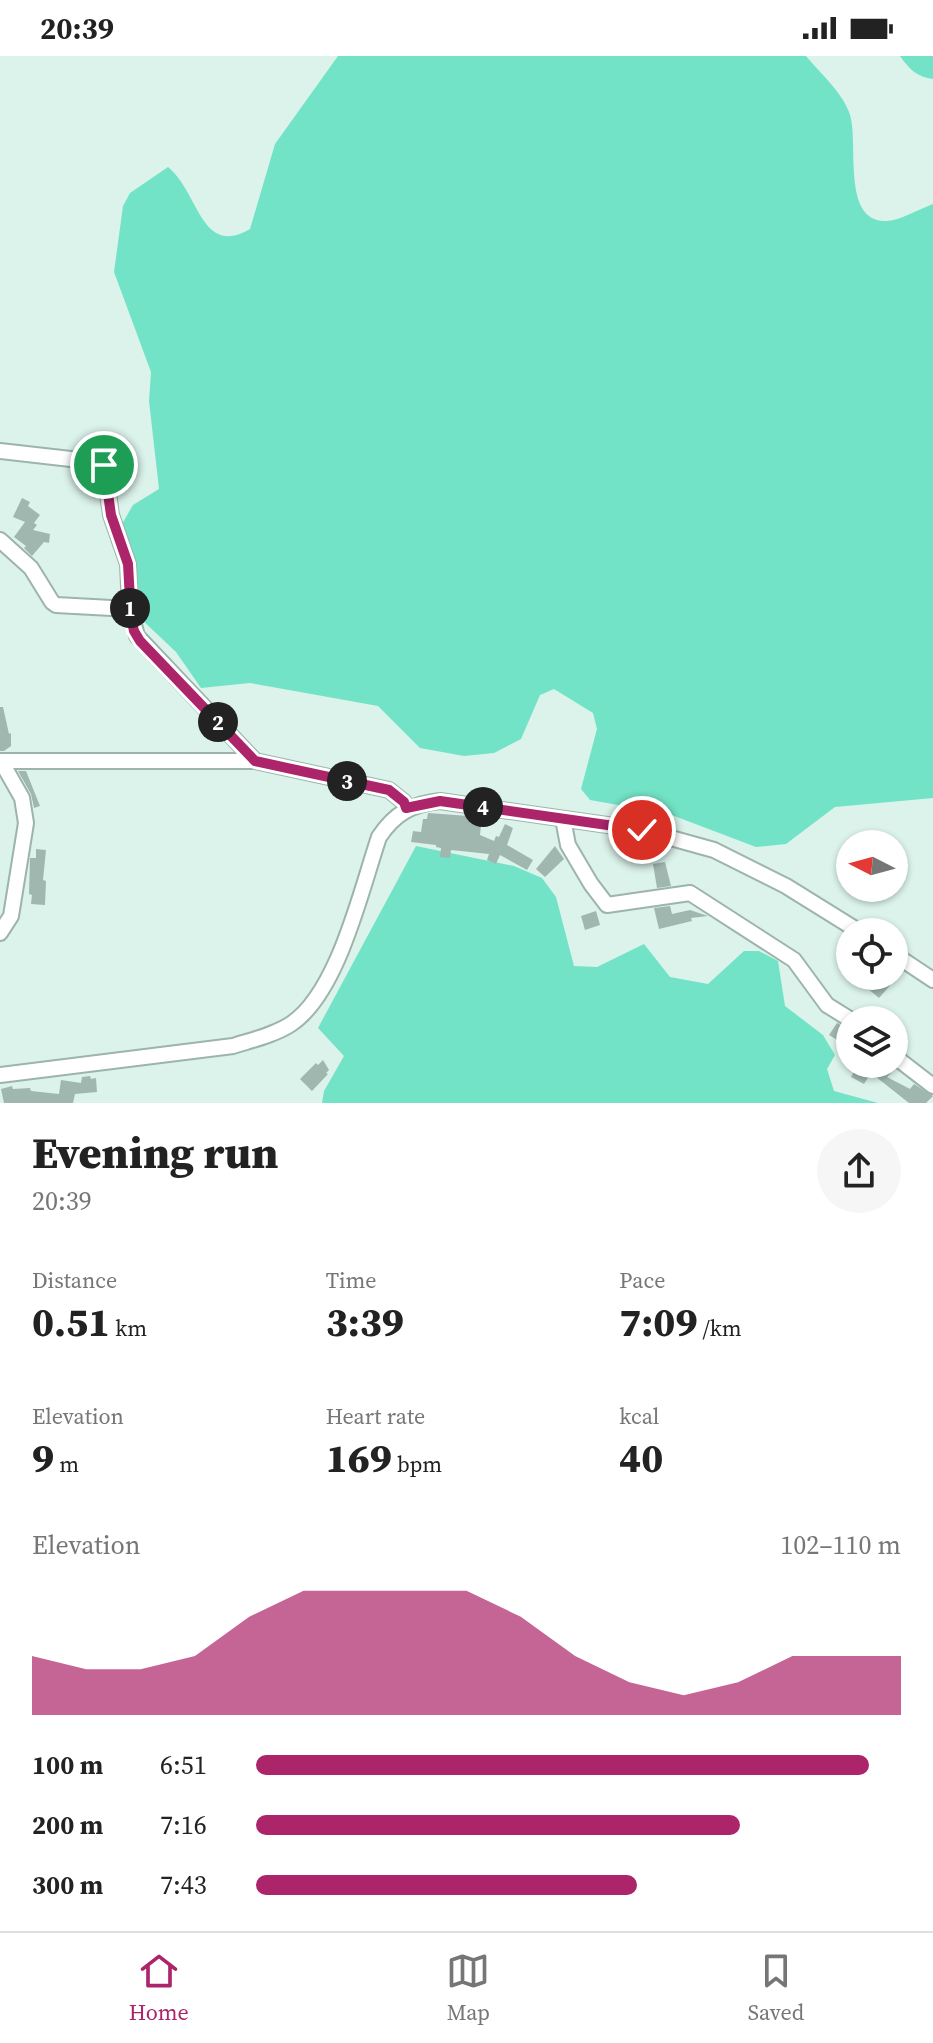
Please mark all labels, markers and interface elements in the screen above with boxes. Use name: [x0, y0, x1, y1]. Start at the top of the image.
text: 20:39: [40, 8, 114, 49]
pin: [70, 431, 138, 499]
icon: arrive: [82, 443, 126, 487]
pin: 1: [110, 588, 150, 628]
text: 1: [124, 593, 136, 623]
pin: 2: [198, 702, 238, 742]
text: 2: [212, 707, 224, 737]
pin: 3: [327, 761, 367, 801]
text: 3: [341, 766, 353, 796]
pin: 4: [463, 787, 503, 827]
text: 4: [477, 792, 489, 822]
pin: [608, 796, 676, 864]
icon: check: [620, 808, 664, 852]
north arrow: [836, 830, 908, 902]
map controls: [836, 830, 908, 1078]
button: locate: [836, 918, 908, 990]
button: layers: [836, 1006, 908, 1078]
text: Evening run: [32, 1122, 278, 1183]
button: share: [817, 1129, 901, 1213]
text: 20:39: [32, 1183, 92, 1219]
text: Distance: [32, 1265, 117, 1295]
text: Time: [326, 1265, 377, 1295]
text: Pace: [619, 1265, 665, 1295]
text: 0.51: [32, 1295, 110, 1349]
text: 3:39: [326, 1295, 404, 1349]
text: 7:09: [619, 1295, 697, 1349]
text: km: [110, 1313, 147, 1343]
text: /km: [697, 1313, 742, 1343]
text: Elevation: [32, 1401, 124, 1431]
text: Heart rate: [326, 1401, 425, 1431]
text: kcal: [619, 1401, 659, 1431]
text: 9: [32, 1431, 54, 1485]
text: 169: [326, 1431, 392, 1485]
text: 40: [619, 1431, 663, 1485]
text: m: [54, 1449, 79, 1479]
text: bpm: [392, 1449, 442, 1479]
text: Elevation: [32, 1527, 141, 1563]
text: 102–110 m: [780, 1527, 901, 1563]
text: 100 m: [32, 1747, 103, 1783]
text: 6:51: [160, 1747, 207, 1783]
text: 200 m: [32, 1807, 103, 1843]
text: 7:16: [160, 1807, 207, 1843]
text: 300 m: [32, 1867, 103, 1903]
text: 7:43: [160, 1867, 207, 1903]
tab: Home: [129, 1949, 189, 2027]
tab: Map: [446, 1949, 490, 2027]
tab: Saved: [748, 1949, 804, 2027]

